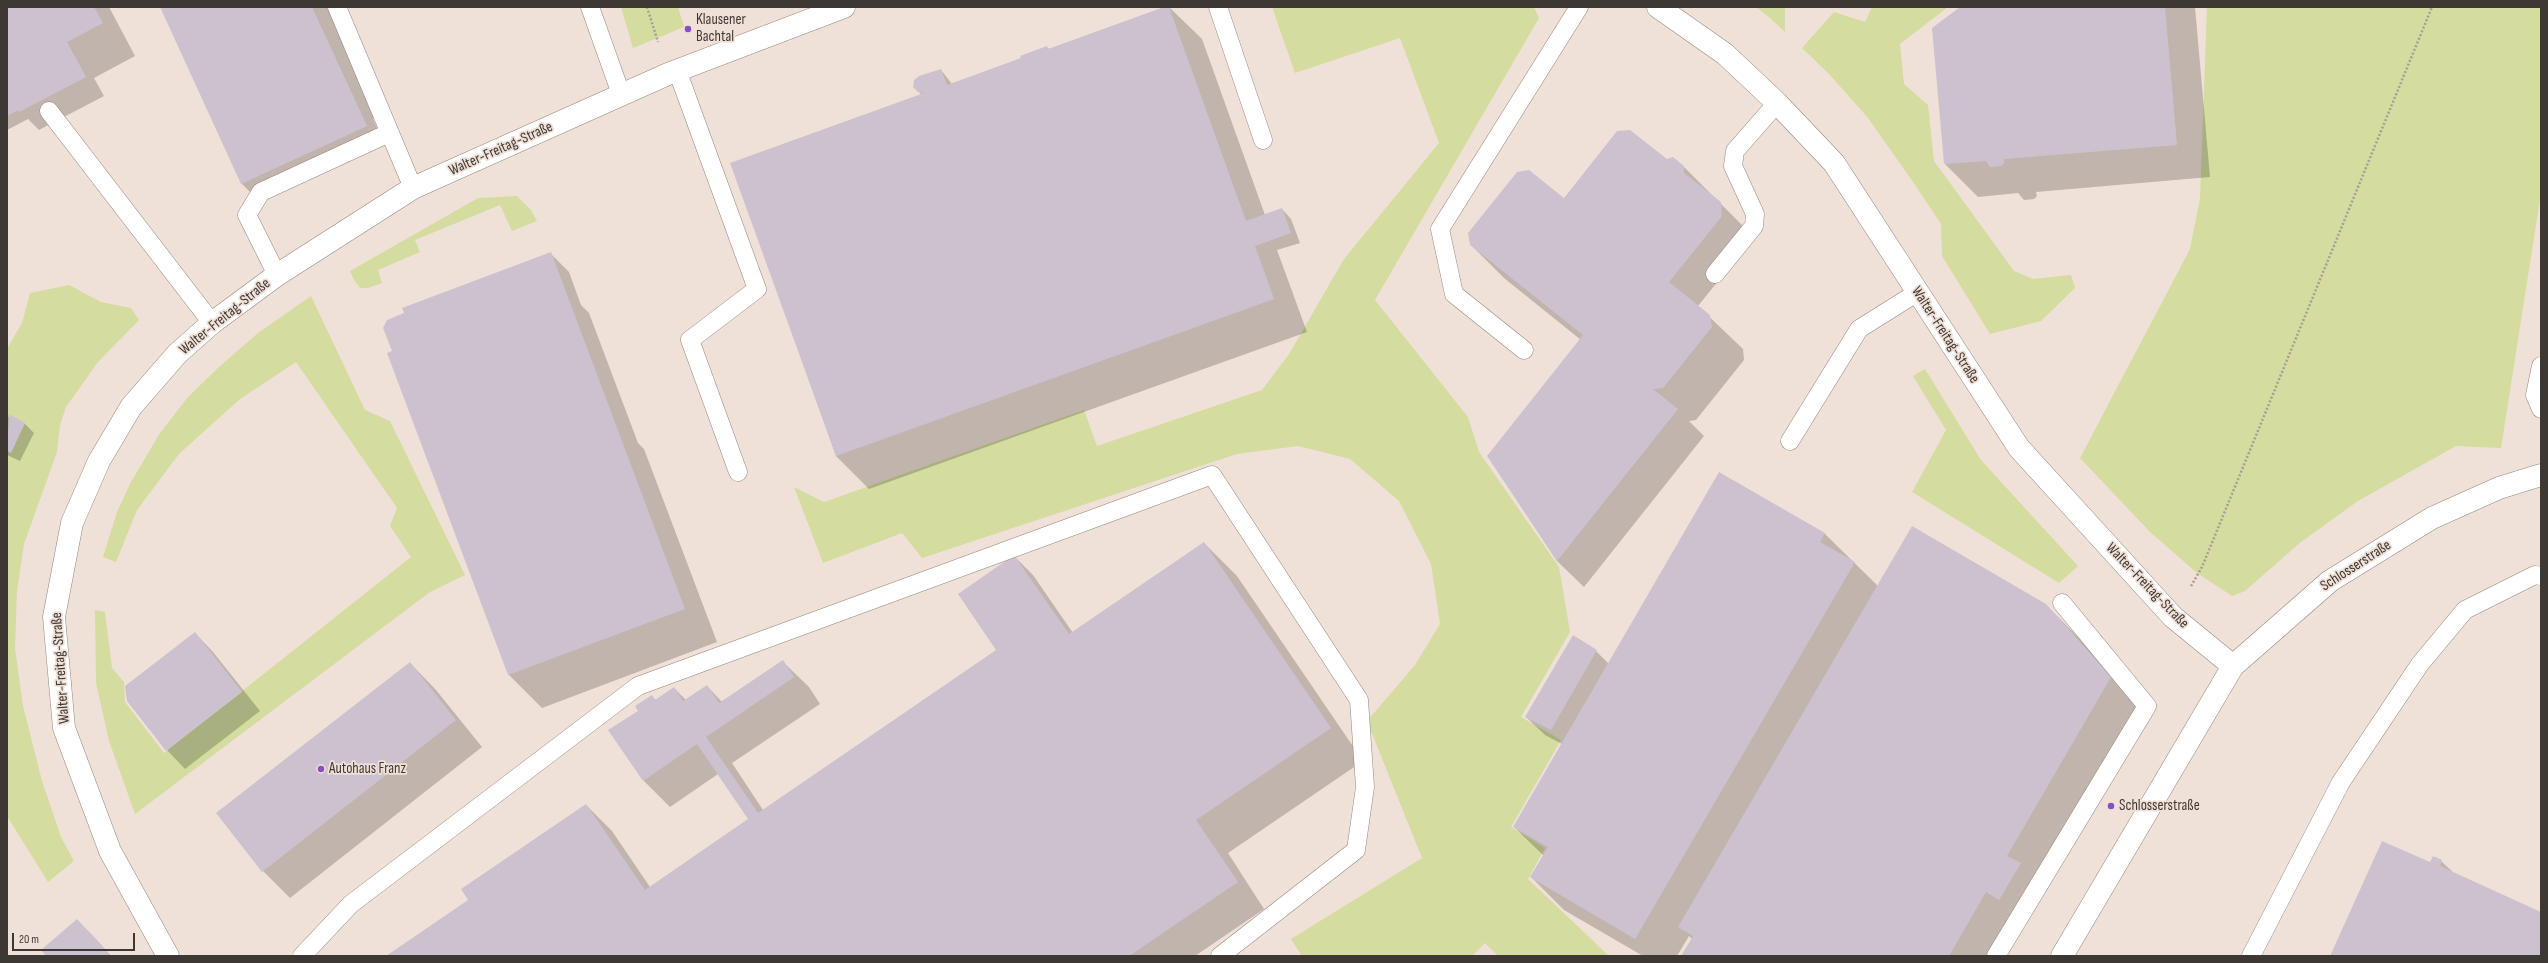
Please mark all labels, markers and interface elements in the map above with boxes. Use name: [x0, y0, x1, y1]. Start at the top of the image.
place label: Klausener Bachtal: [696, 11, 746, 46]
marker: Klausener Bachtal: [683, 24, 693, 34]
street label: Walter-Freitag-Straße: [446, 118, 556, 180]
street label: Walter-Freitag-Straße: [176, 275, 274, 359]
street label: Walter-Freitag-Straße: [1907, 283, 1983, 387]
street label: Schlosserstraße: [2317, 536, 2395, 596]
street label: Walter-Freitag-Straße: [2102, 540, 2192, 632]
street label: Walter-Freitag-Straße: [48, 612, 74, 724]
place label: Autohaus Franz: [329, 760, 406, 778]
marker: Autohaus Franz: [316, 764, 326, 774]
place label: Schlosserstraße: [2119, 797, 2200, 815]
marker: Schlosserstraße: [2106, 801, 2116, 811]
scale bar: [14, 925, 137, 951]
text: 20 m: [19, 932, 39, 947]

